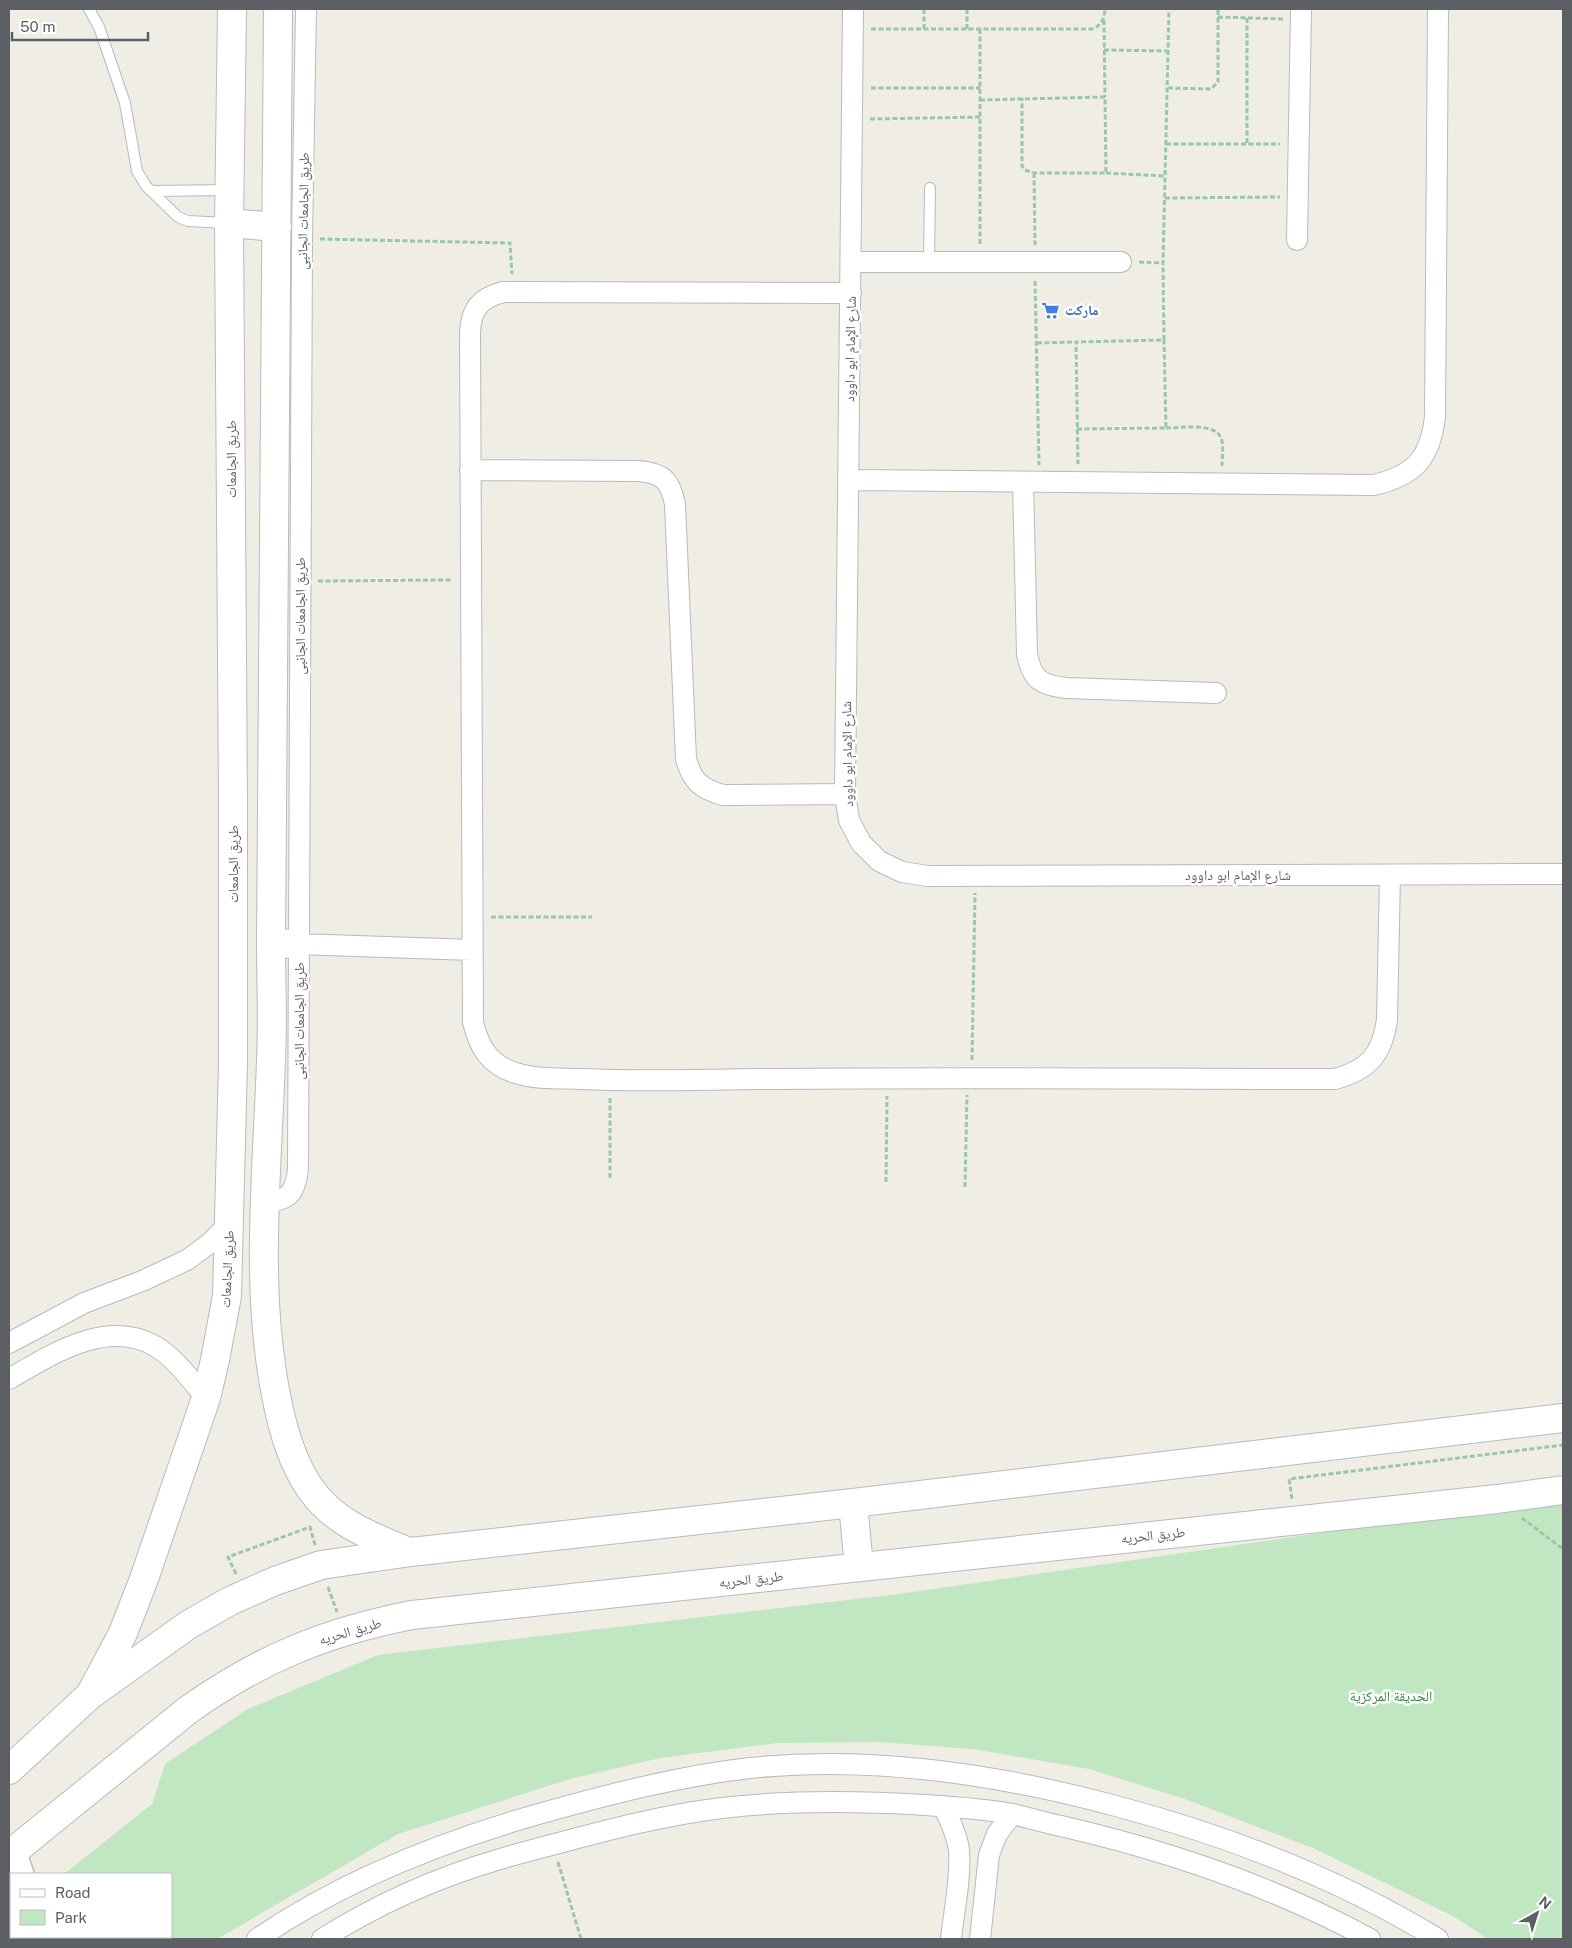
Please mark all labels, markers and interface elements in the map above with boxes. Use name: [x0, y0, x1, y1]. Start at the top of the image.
scale bar: [12, 10, 149, 42]
text: 50 m: [20, 18, 55, 35]
street label: طريق الجامعات الجانبى: [294, 152, 314, 270]
street label: شارع الإمام ابو داوود: [841, 296, 861, 402]
supermarket icon: ماركت: [1041, 300, 1061, 320]
place label: ماركت: [1065, 302, 1099, 318]
street label: طريق الجامعات: [223, 420, 241, 498]
street label: طريق الجامعات الجانبى: [292, 557, 310, 675]
street label: شارع الإمام ابو داوود: [838, 701, 858, 807]
street label: طريق الجامعات: [225, 825, 243, 903]
street label: شارع الإمام ابو داوود: [1185, 867, 1291, 885]
street label: طريق الجامعات الجانبى: [291, 962, 309, 1080]
street label: طريق الجامعات: [217, 1230, 239, 1308]
street label: طريق الحريه: [1120, 1524, 1186, 1548]
street label: طريق الحريه: [718, 1568, 784, 1592]
street label: طريق الحريه: [317, 1614, 384, 1650]
park label: الحديقة المركزية: [1350, 1688, 1432, 1705]
legend: [10, 1873, 172, 1938]
text: Road: [55, 1884, 91, 1901]
north arrow: [1512, 1888, 1562, 1938]
text: N: [1536, 1893, 1554, 1913]
text: Park: [55, 1909, 87, 1926]

